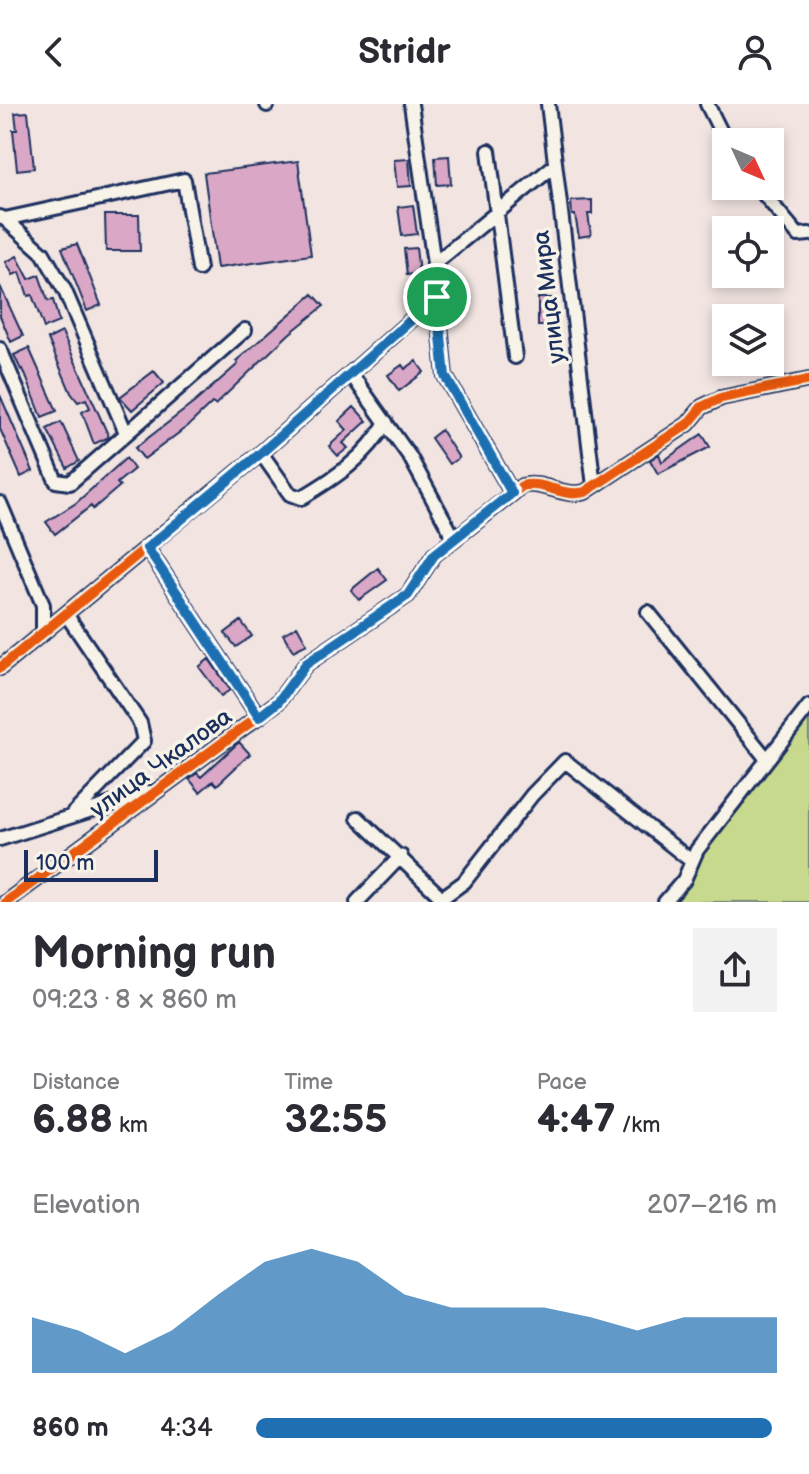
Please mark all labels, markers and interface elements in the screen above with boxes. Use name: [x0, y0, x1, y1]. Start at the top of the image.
icon: back: [32, 30, 76, 74]
icon: person: [733, 30, 777, 74]
text: Stridr: [358, 31, 451, 74]
north arrow: [712, 128, 784, 200]
map controls: [712, 128, 784, 376]
button: locate: [712, 216, 784, 288]
street label: улица Мира: [526, 229, 572, 365]
pin: [403, 263, 471, 331]
icon: arrive: [415, 275, 459, 319]
button: layers: [712, 304, 784, 376]
street label: улица Чкалова: [84, 702, 238, 824]
scale bar: [24, 846, 158, 882]
text: 100 m: [36, 850, 95, 877]
text: Morning run: [32, 928, 276, 981]
button: share: [693, 928, 777, 1012]
text: 09:23 · 8 × 860 m: [32, 985, 237, 1016]
text: Distance: [32, 1069, 120, 1096]
text: Time: [284, 1069, 333, 1096]
text: Pace: [537, 1069, 587, 1096]
text: 6.88: [32, 1096, 113, 1144]
text: 32:55: [284, 1096, 387, 1144]
text: 4:47: [537, 1096, 615, 1144]
text: km: [113, 1112, 148, 1139]
text: /km: [615, 1112, 660, 1139]
text: Elevation: [32, 1190, 140, 1221]
text: 207–216 m: [647, 1190, 777, 1221]
text: 860 m: [32, 1413, 109, 1444]
text: 4:34: [160, 1413, 213, 1444]

